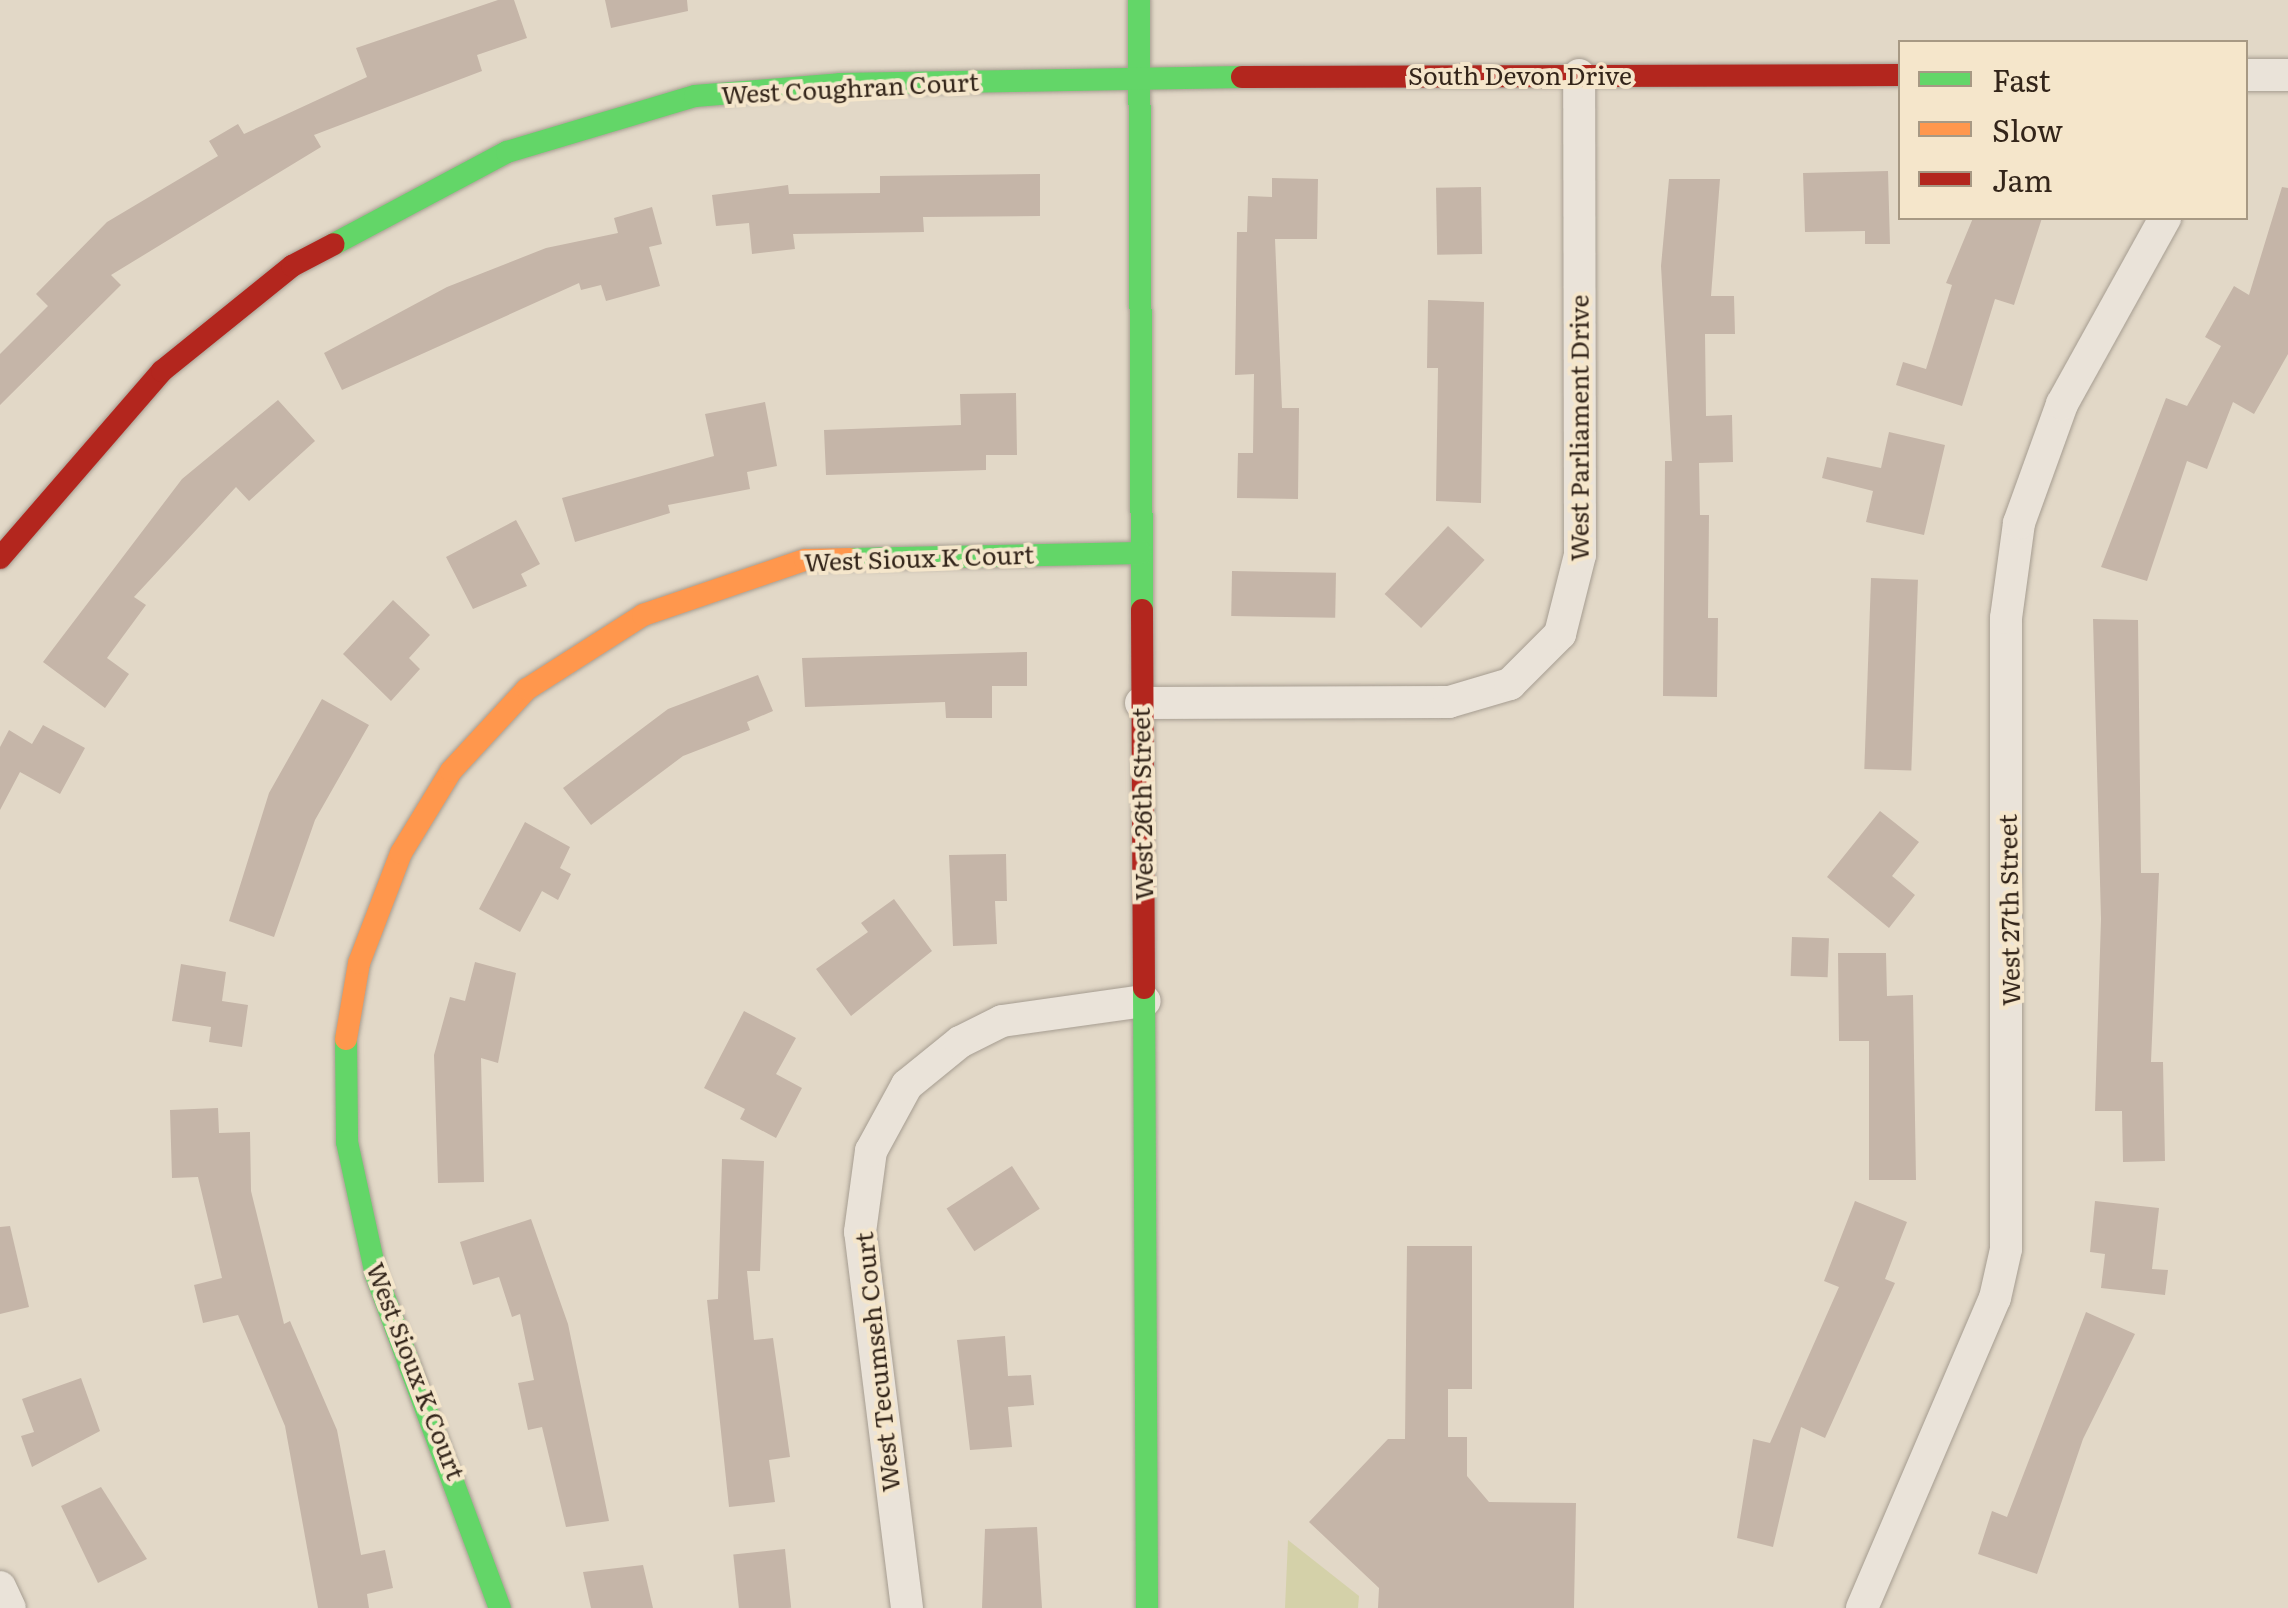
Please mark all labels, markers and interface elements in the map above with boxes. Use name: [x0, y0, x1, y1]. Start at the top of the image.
legend: [1898, 40, 2248, 220]
text: Fast: [1992, 57, 2051, 101]
street label: South Devon Drive: [1408, 60, 1632, 90]
street label: West Coughran Court: [720, 66, 980, 110]
text: Slow: [1992, 107, 2063, 151]
text: Jam: [1992, 157, 2052, 201]
street label: West Parliament Drive: [1564, 295, 1594, 561]
street label: West Sioux K Court: [803, 539, 1035, 577]
street label: West 26th Street: [1125, 707, 1159, 901]
street label: West 27th Street: [1992, 814, 2026, 1006]
street label: West Tecumseh Court: [848, 1231, 906, 1493]
street label: West Sioux K Court: [361, 1258, 471, 1484]

